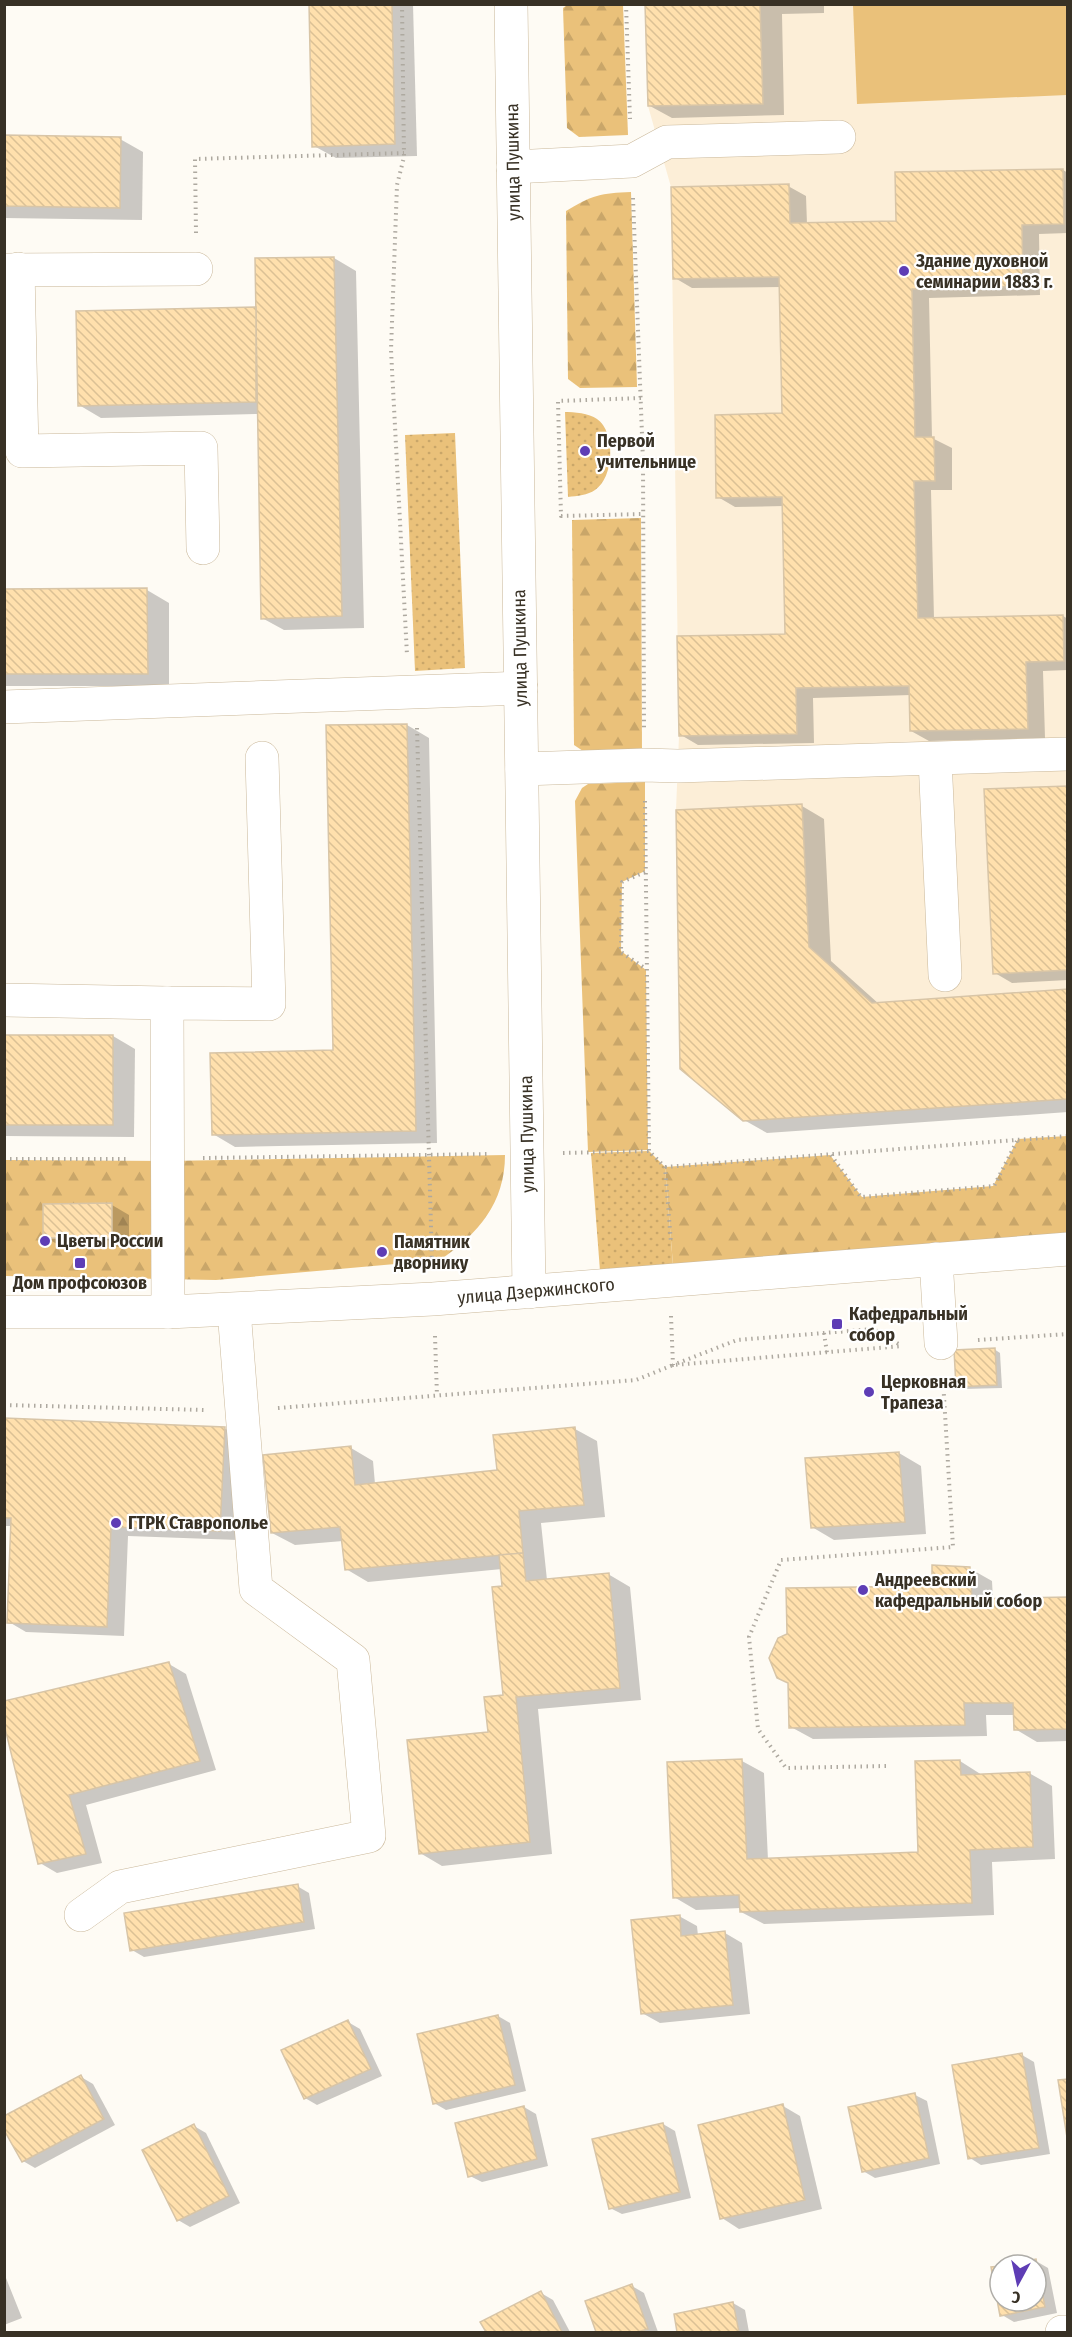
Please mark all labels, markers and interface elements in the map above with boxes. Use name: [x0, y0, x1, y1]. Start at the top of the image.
street label: улица Пушкина: [501, 103, 525, 221]
place label: Здание духовной семинарии 1883 г.: [915, 250, 1053, 293]
marker: Здание духовной семинарии 1883 г.: [897, 264, 911, 278]
place label: Первой учительнице: [596, 430, 696, 473]
marker: Первой учительнице: [578, 444, 592, 458]
street label: улица Пушкина: [508, 589, 532, 707]
street label: улица Пушкина: [515, 1075, 539, 1193]
place label: Цветы России: [57, 1230, 163, 1252]
place label: Памятник дворнику: [393, 1231, 471, 1274]
marker: Цветы России: [38, 1234, 52, 1248]
marker: Памятник дворнику: [375, 1245, 389, 1259]
marker: Дом профсоюзов: [73, 1256, 87, 1270]
place label: Дом профсоюзов: [12, 1272, 147, 1294]
street label: улица Дзержинского: [456, 1273, 616, 1309]
place label: Кафедральный собор: [849, 1303, 968, 1346]
marker: Кафедральный собор: [830, 1317, 844, 1331]
place label: Церковная Трапеза: [881, 1371, 966, 1414]
marker: Церковная Трапеза: [862, 1385, 876, 1399]
place label: ГТРК Ставрополье: [128, 1512, 268, 1534]
marker: ГТРК Ставрополье: [109, 1516, 123, 1530]
place label: Андреевский кафедральный собор: [874, 1569, 1042, 1612]
marker: Андреевский кафедральный собор: [856, 1583, 870, 1597]
north arrow: [988, 2253, 1048, 2313]
text: С: [1010, 2287, 1021, 2307]

